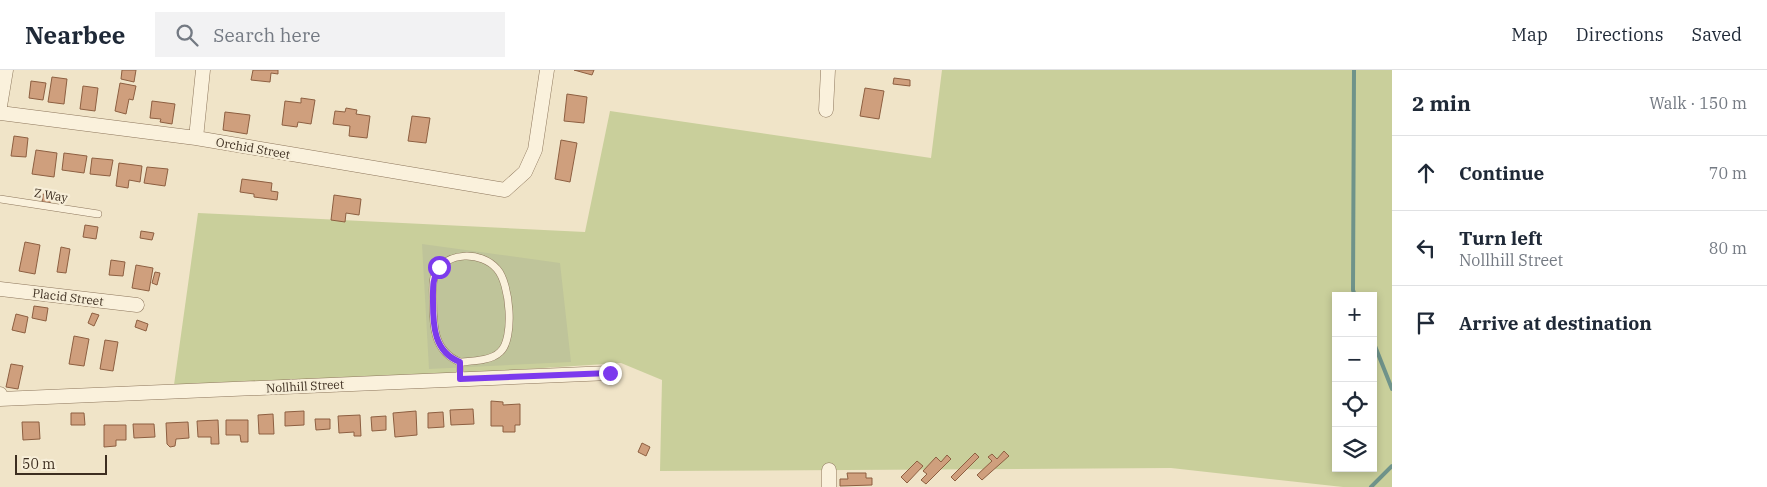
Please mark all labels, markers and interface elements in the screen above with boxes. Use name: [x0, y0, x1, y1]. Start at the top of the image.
search box: [155, 12, 505, 57]
text: Nearbee: [25, 19, 125, 51]
icon: search: [173, 21, 201, 49]
text: Search here: [213, 23, 320, 47]
text: Map: [1511, 23, 1548, 46]
text: Directions: [1576, 23, 1664, 46]
text: Saved: [1692, 23, 1742, 46]
text: 2 min: [1412, 89, 1471, 117]
text: Walk · 150 m: [1649, 93, 1747, 113]
street label: Orchid Street: [215, 134, 291, 162]
icon: ahead: [1412, 159, 1440, 187]
text: Continue: [1459, 161, 1544, 185]
text: 70 m: [1709, 163, 1747, 183]
street label: Z Way: [33, 185, 70, 205]
text: Turn left: [1459, 226, 1542, 250]
icon: left: [1412, 234, 1440, 262]
text: 80 m: [1709, 238, 1747, 258]
text: Nollhill Street: [1459, 250, 1563, 270]
route start: [428, 256, 451, 279]
street label: Placid Street: [32, 285, 104, 309]
map controls: [1332, 292, 1377, 472]
button: +: [1332, 292, 1377, 337]
icon: arrive: [1412, 309, 1440, 337]
text: Arrive at destination: [1459, 311, 1652, 335]
button: −: [1332, 337, 1377, 382]
route end: [599, 362, 622, 385]
street label: Nollhill Street: [266, 376, 344, 396]
button: locate: [1332, 382, 1377, 427]
button: layers: [1332, 427, 1377, 472]
scale bar: [15, 452, 108, 475]
text: 50 m: [22, 455, 55, 473]

